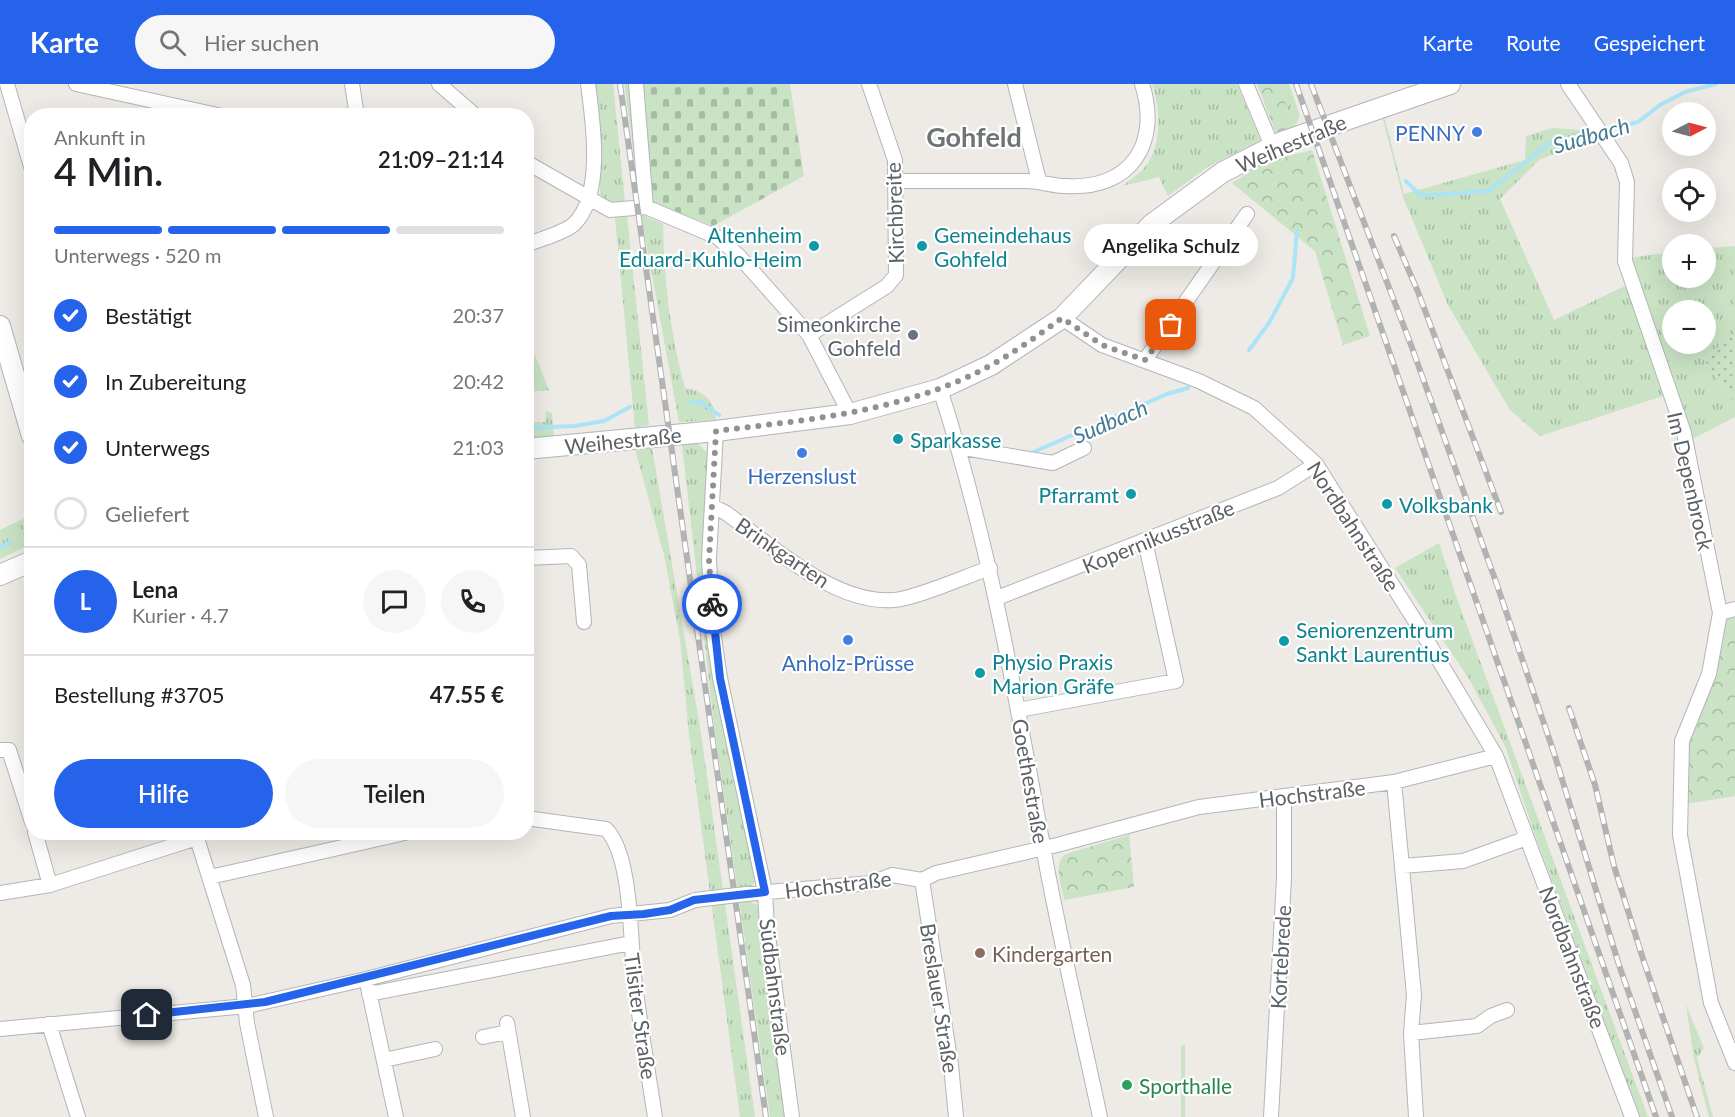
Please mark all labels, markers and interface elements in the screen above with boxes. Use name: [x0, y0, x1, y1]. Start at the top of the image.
search box: [135, 15, 555, 69]
text: Karte: [30, 25, 99, 59]
icon: search: [156, 26, 189, 59]
text: Hier suchen: [204, 29, 319, 56]
text: Karte: [1423, 30, 1473, 55]
text: Route: [1506, 30, 1561, 55]
text: Gespeichert: [1594, 30, 1705, 55]
north arrow: [1662, 102, 1716, 156]
map controls: [1662, 102, 1716, 354]
street label: Weihestraße: [1232, 109, 1350, 177]
water label: Sudbach: [1549, 111, 1633, 159]
district label: Gohfeld: [926, 120, 1022, 153]
place label: PENNY: [1395, 120, 1466, 145]
text: Ankunft in: [54, 125, 146, 149]
marker: PENNY: [1470, 125, 1484, 139]
text: 21:09–21:14: [378, 146, 504, 173]
text: 4 Min.: [54, 148, 163, 194]
street label: Kirchbreite: [880, 162, 908, 264]
button: locate: [1662, 168, 1716, 222]
place label: Altenheim Eduard-Kuhlo-Heim: [619, 222, 802, 271]
place label: Gemeindehaus Gohfeld: [934, 222, 1071, 271]
callout: Angelika Schulz: [1084, 223, 1258, 265]
text: Angelika Schulz: [1102, 233, 1240, 257]
button: +: [1662, 234, 1716, 288]
marker: Altenheim Eduard-Kuhlo-Heim: [807, 239, 821, 253]
marker: Gemeindehaus Gohfeld: [915, 239, 929, 253]
text: Unterwegs · 520 m: [54, 243, 221, 267]
icon: check: [54, 299, 87, 332]
pin: [1145, 299, 1196, 350]
button: −: [1662, 300, 1716, 354]
text: Bestätigt: [105, 302, 192, 329]
text: 20:37: [453, 303, 504, 327]
icon: bag: [1154, 308, 1187, 341]
place label: Simeonkirche Gohfeld: [777, 311, 901, 360]
marker: Simeonkirche Gohfeld: [906, 328, 920, 342]
icon: check: [54, 365, 87, 398]
text: In Zubereitung: [105, 368, 246, 395]
text: 20:42: [453, 369, 504, 393]
water label: Sudbach: [1068, 393, 1152, 449]
street label: Im Depenbrock: [1663, 409, 1719, 553]
street label: Weihestraße: [563, 421, 683, 459]
place label: Sparkasse: [910, 427, 1001, 452]
icon: check: [54, 431, 87, 464]
marker: Sparkasse: [891, 432, 905, 446]
text: Unterwegs: [105, 434, 210, 461]
text: 21:03: [453, 435, 504, 459]
marker: Herzenslust: [795, 446, 809, 460]
street label: Nordbahnstraße: [1303, 456, 1405, 596]
place label: Herzenslust: [748, 463, 857, 488]
place label: Pfarramt: [1038, 482, 1119, 507]
marker: Pfarramt: [1124, 487, 1138, 501]
place label: Volksbank: [1399, 492, 1493, 517]
street label: Kopernikusstraße: [1078, 494, 1238, 578]
marker: Volksbank: [1380, 497, 1394, 511]
text: Geliefert: [105, 500, 189, 527]
street label: Brinkgarten: [731, 512, 835, 592]
button: chat: [363, 570, 426, 633]
button: phone: [441, 570, 504, 633]
courier: [682, 574, 742, 634]
text: Lena: [132, 576, 178, 603]
text: L: [80, 588, 91, 615]
icon: bike: [696, 588, 729, 621]
text: Kurier · 4.7: [132, 603, 229, 627]
place label: Seniorenzentrum Sankt Laurentius: [1296, 617, 1453, 666]
marker: Anholz-Prüsse: [841, 633, 855, 647]
marker: Seniorenzentrum Sankt Laurentius: [1277, 634, 1291, 648]
place label: Physio Praxis Marion Gräfe: [992, 649, 1114, 698]
place label: Anholz-Prüsse: [782, 650, 914, 675]
marker: Physio Praxis Marion Gräfe: [973, 666, 987, 680]
text: Bestellung #3705: [54, 681, 224, 708]
text: 47.55 €: [430, 681, 504, 708]
street label: Goethestraße: [1008, 717, 1054, 845]
button: Hilfe: [54, 759, 273, 828]
button: Teilen: [285, 759, 504, 828]
street label: Hochstraße: [1257, 774, 1367, 812]
street label: Hochstraße: [783, 865, 893, 903]
street label: Nordbahnstraße: [1534, 882, 1612, 1032]
street label: Kortebrede: [1265, 904, 1295, 1010]
street label: Südbahnstraße: [755, 917, 797, 1057]
street label: Breslauer Straße: [916, 921, 964, 1075]
place label: Kindergarten: [992, 941, 1112, 966]
marker: Kindergarten: [973, 946, 987, 960]
street label: Tilsiter Straße: [620, 951, 662, 1081]
pin: [121, 989, 172, 1040]
icon: home: [130, 998, 163, 1031]
place label: Sporthalle: [1139, 1073, 1232, 1098]
marker: Sporthalle: [1120, 1078, 1134, 1092]

